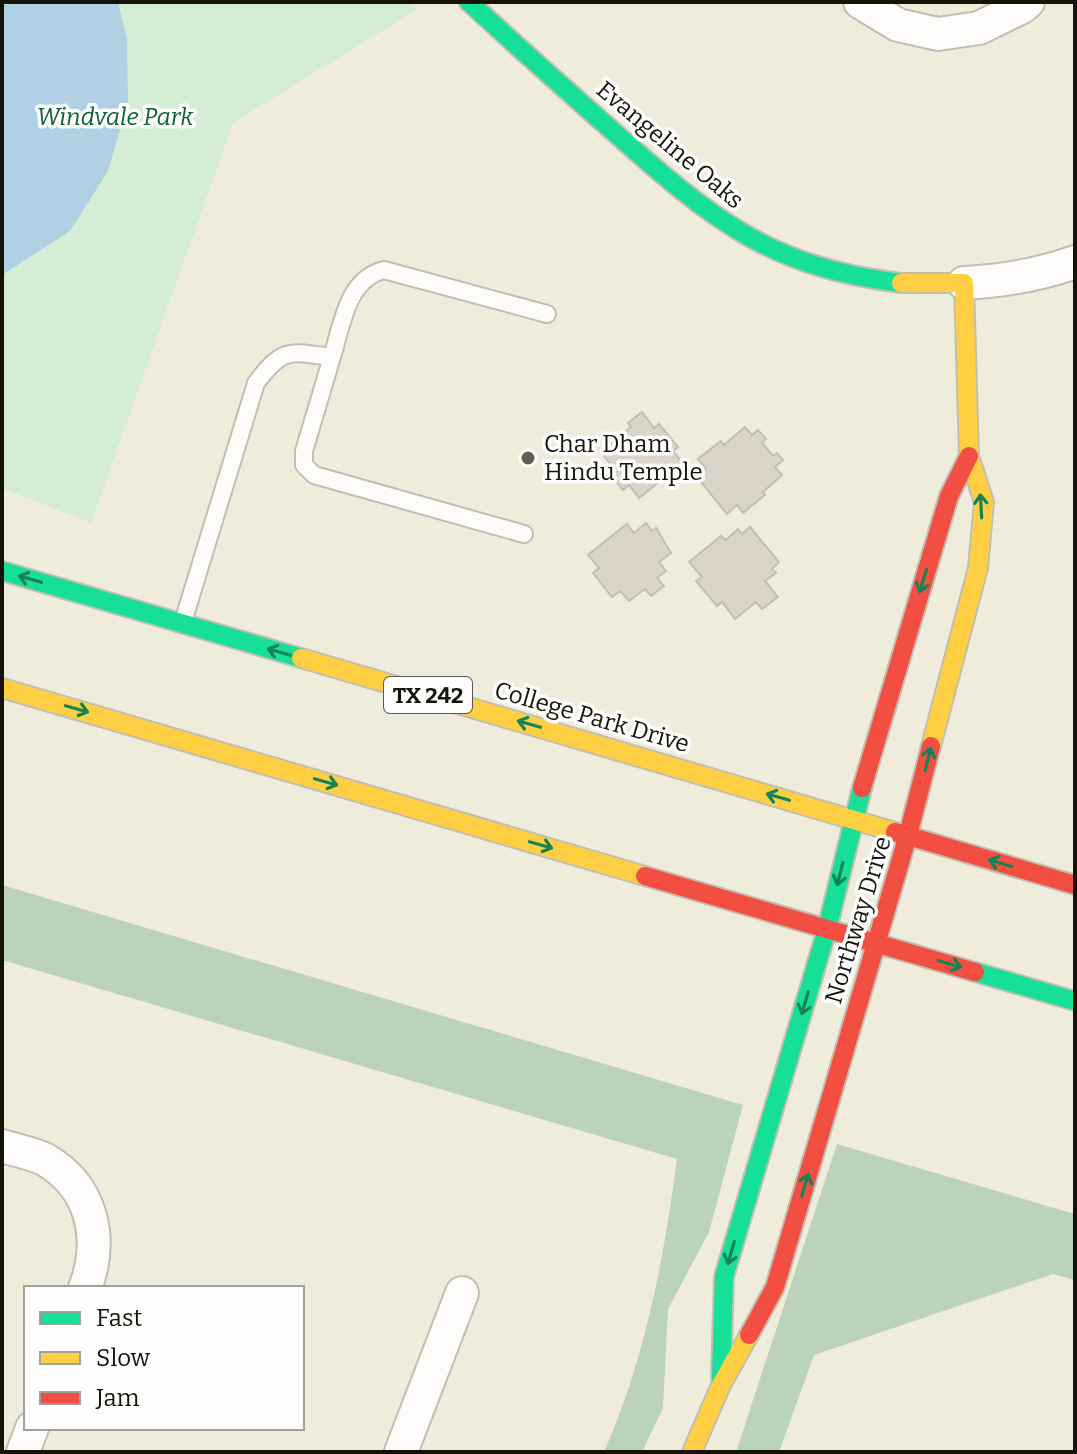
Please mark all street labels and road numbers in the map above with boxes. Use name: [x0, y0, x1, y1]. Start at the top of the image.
street label: Evangeline Oaks: [591, 75, 749, 215]
street label: College Park Drive: [491, 676, 693, 758]
road number: TX 242: [384, 677, 472, 713]
street label: Northway Drive: [819, 833, 897, 1007]

